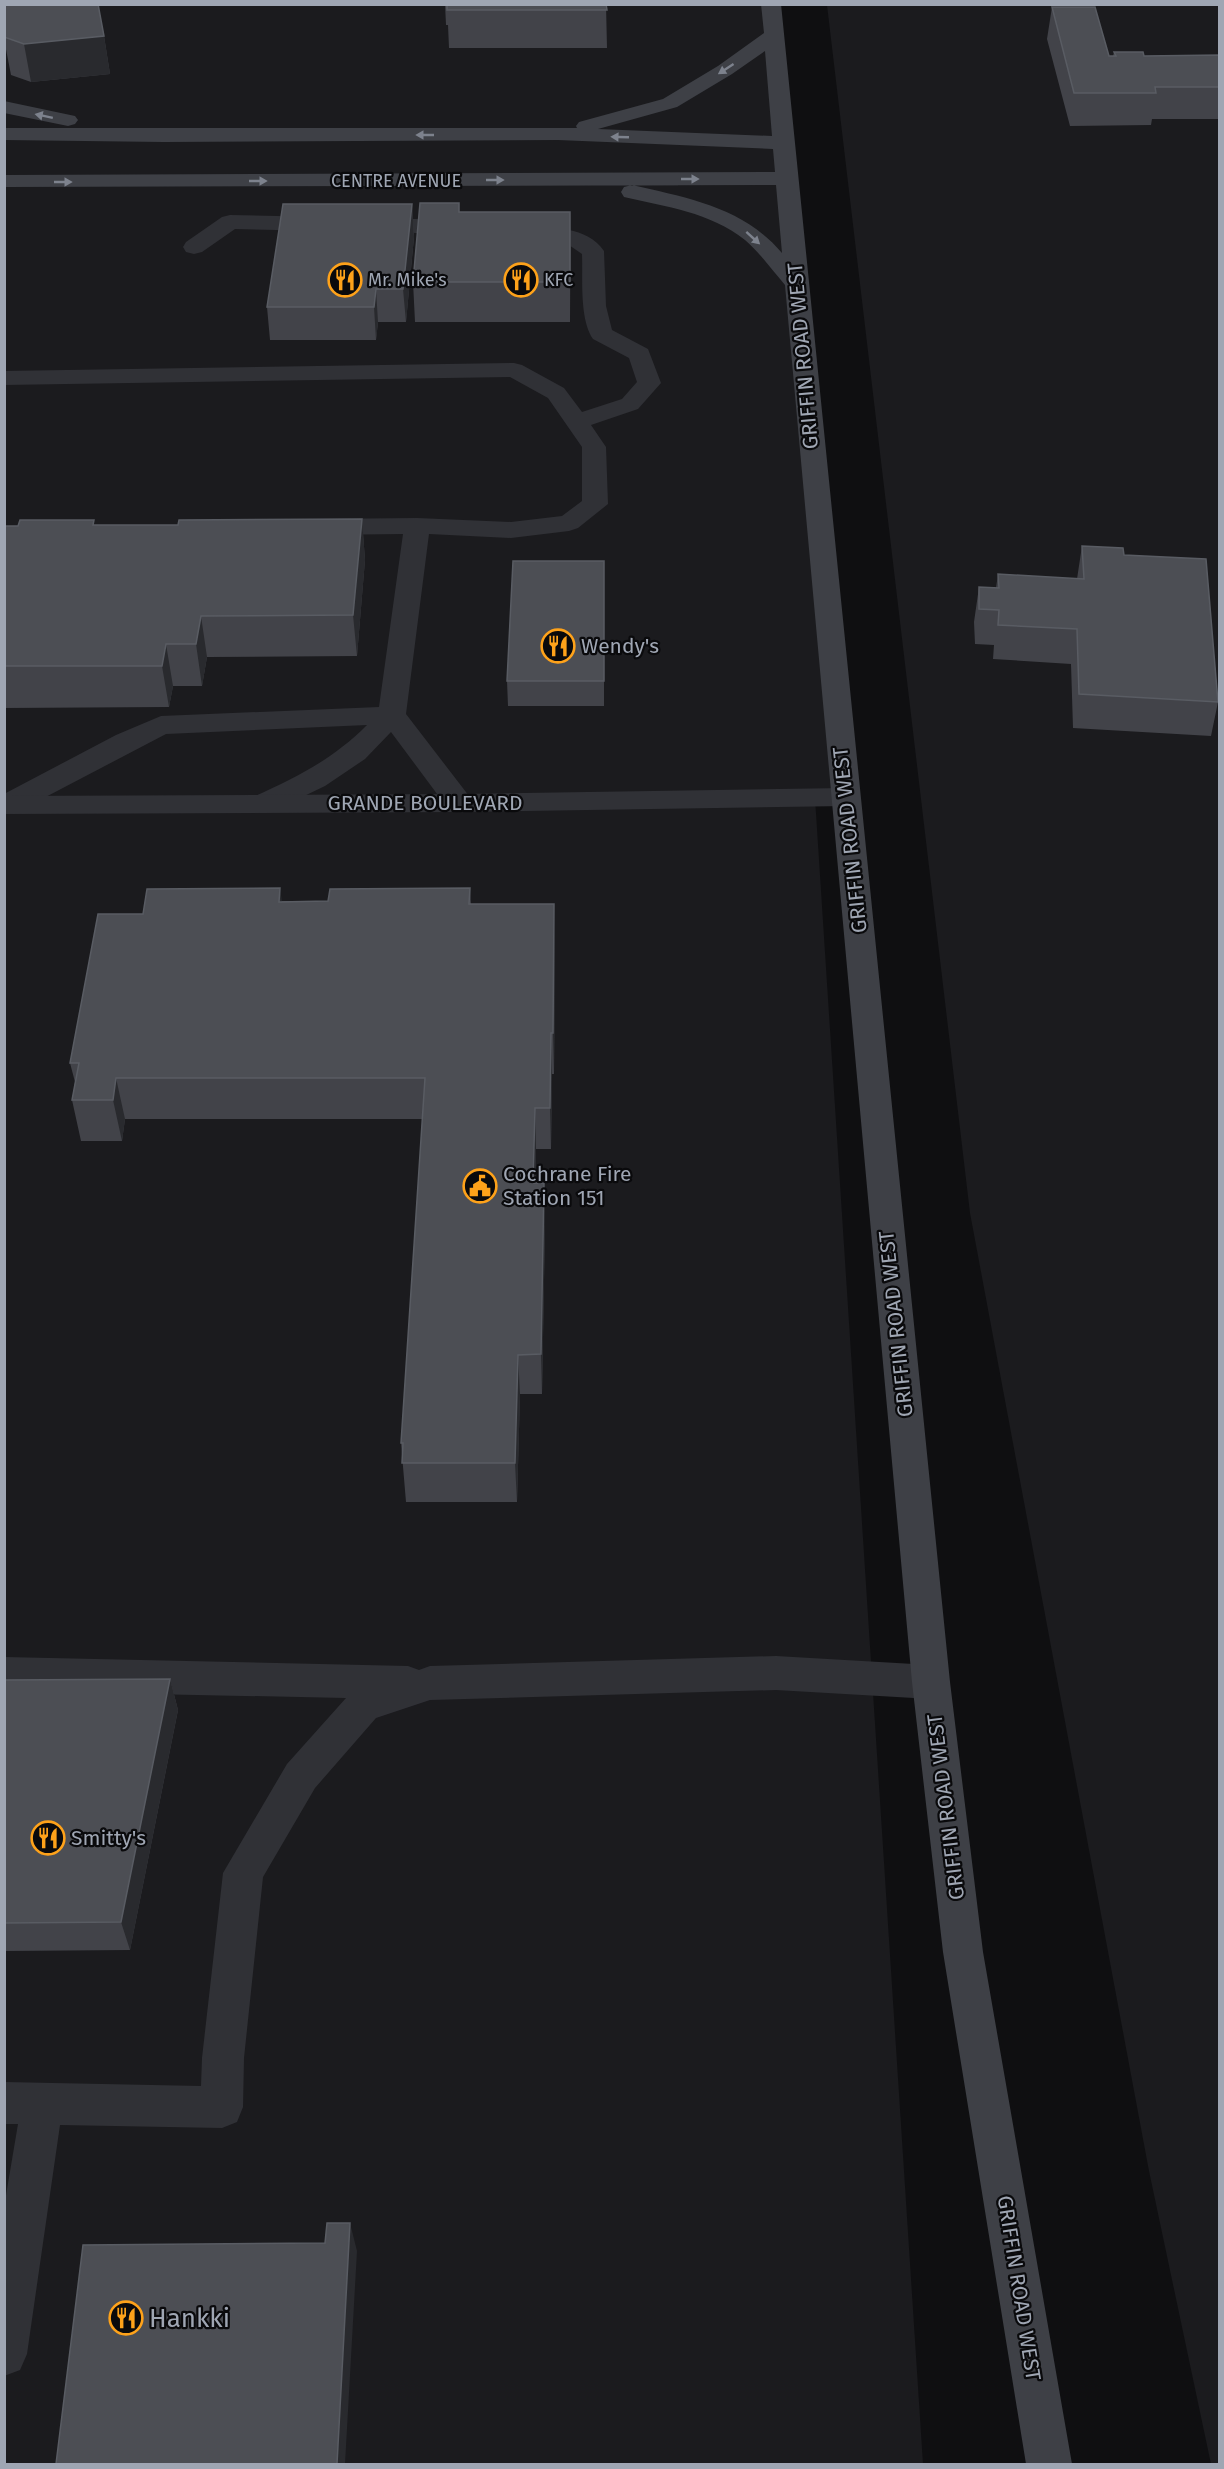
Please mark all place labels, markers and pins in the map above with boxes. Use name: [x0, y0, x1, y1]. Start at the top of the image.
restaurant icon: Mr. Mike's: [327, 262, 363, 298]
restaurant icon: KFC: [503, 262, 539, 298]
place label: Mr. Mike's: [368, 269, 447, 291]
place label: KFC: [544, 269, 573, 291]
restaurant icon: Wendy's: [540, 628, 576, 664]
place label: Wendy's: [581, 633, 659, 659]
place label: Cochrane Fire Station 151: [503, 1161, 631, 1211]
public building icon: Cochrane Fire Station 151: [462, 1168, 498, 1204]
restaurant icon: Smitty's: [30, 1820, 66, 1856]
place label: Smitty's: [71, 1825, 146, 1851]
restaurant icon: Hankki: [108, 2300, 144, 2336]
place label: Hankki: [149, 2303, 230, 2334]

